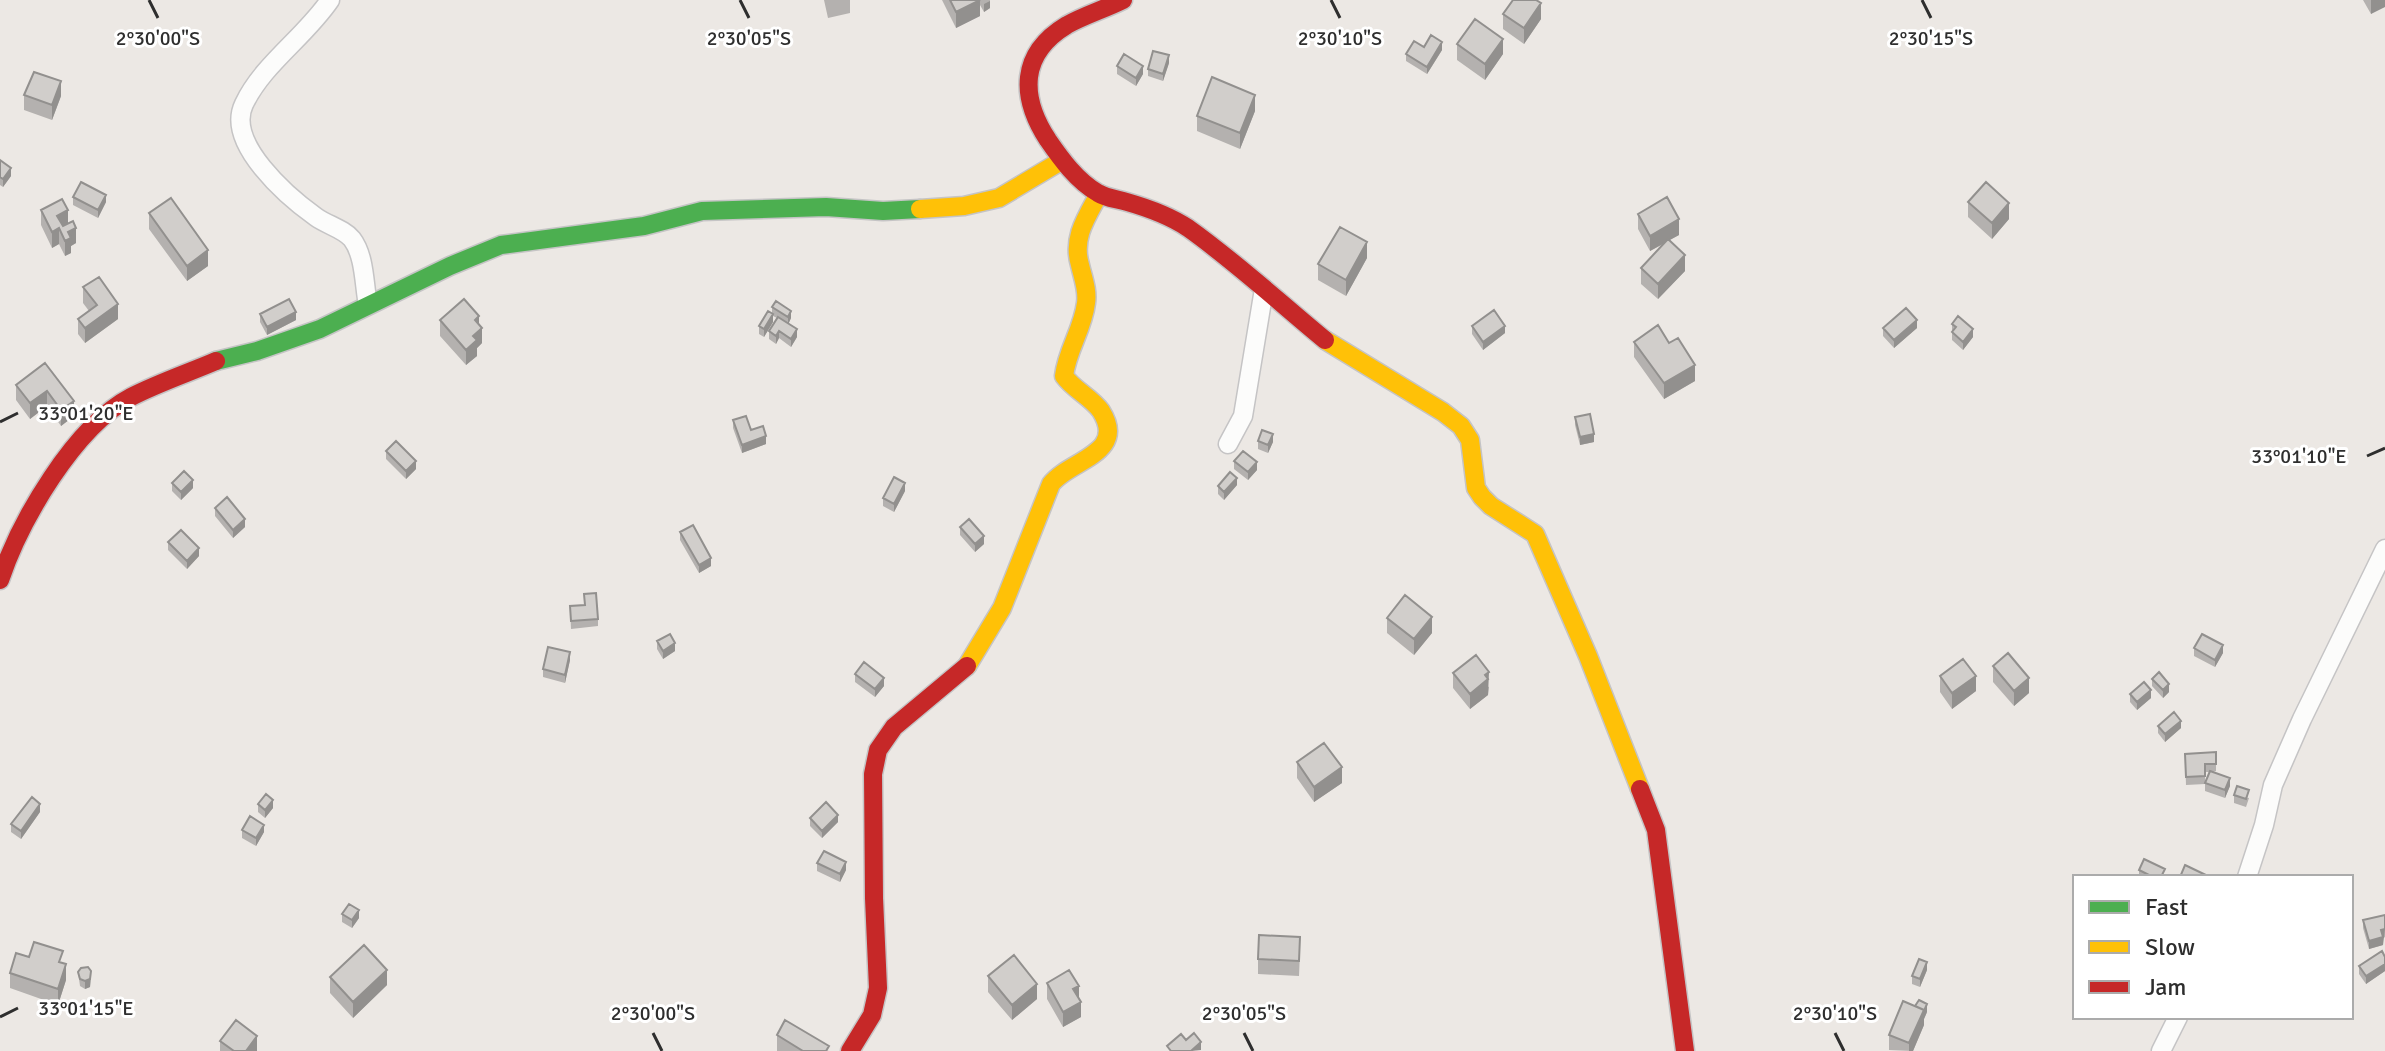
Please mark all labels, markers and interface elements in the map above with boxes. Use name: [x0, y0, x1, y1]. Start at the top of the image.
text: 2°30'00"S: [116, 26, 200, 51]
text: 2°30'05"S: [707, 26, 791, 51]
text: 2°30'10"S: [1298, 26, 1382, 51]
text: 2°30'15"S: [1889, 26, 1973, 51]
text: 33°01'20"E: [38, 401, 134, 426]
text: 33°01'10"E: [2251, 444, 2347, 469]
legend: [2073, 875, 2353, 1019]
text: Fast: [2145, 892, 2188, 922]
text: Slow: [2145, 932, 2195, 962]
text: Jam: [2145, 972, 2186, 1002]
text: 33°01'15"E: [38, 996, 134, 1021]
text: 2°30'00"S: [611, 1001, 695, 1026]
text: 2°30'05"S: [1202, 1001, 1286, 1026]
text: 2°30'10"S: [1793, 1001, 1877, 1026]

